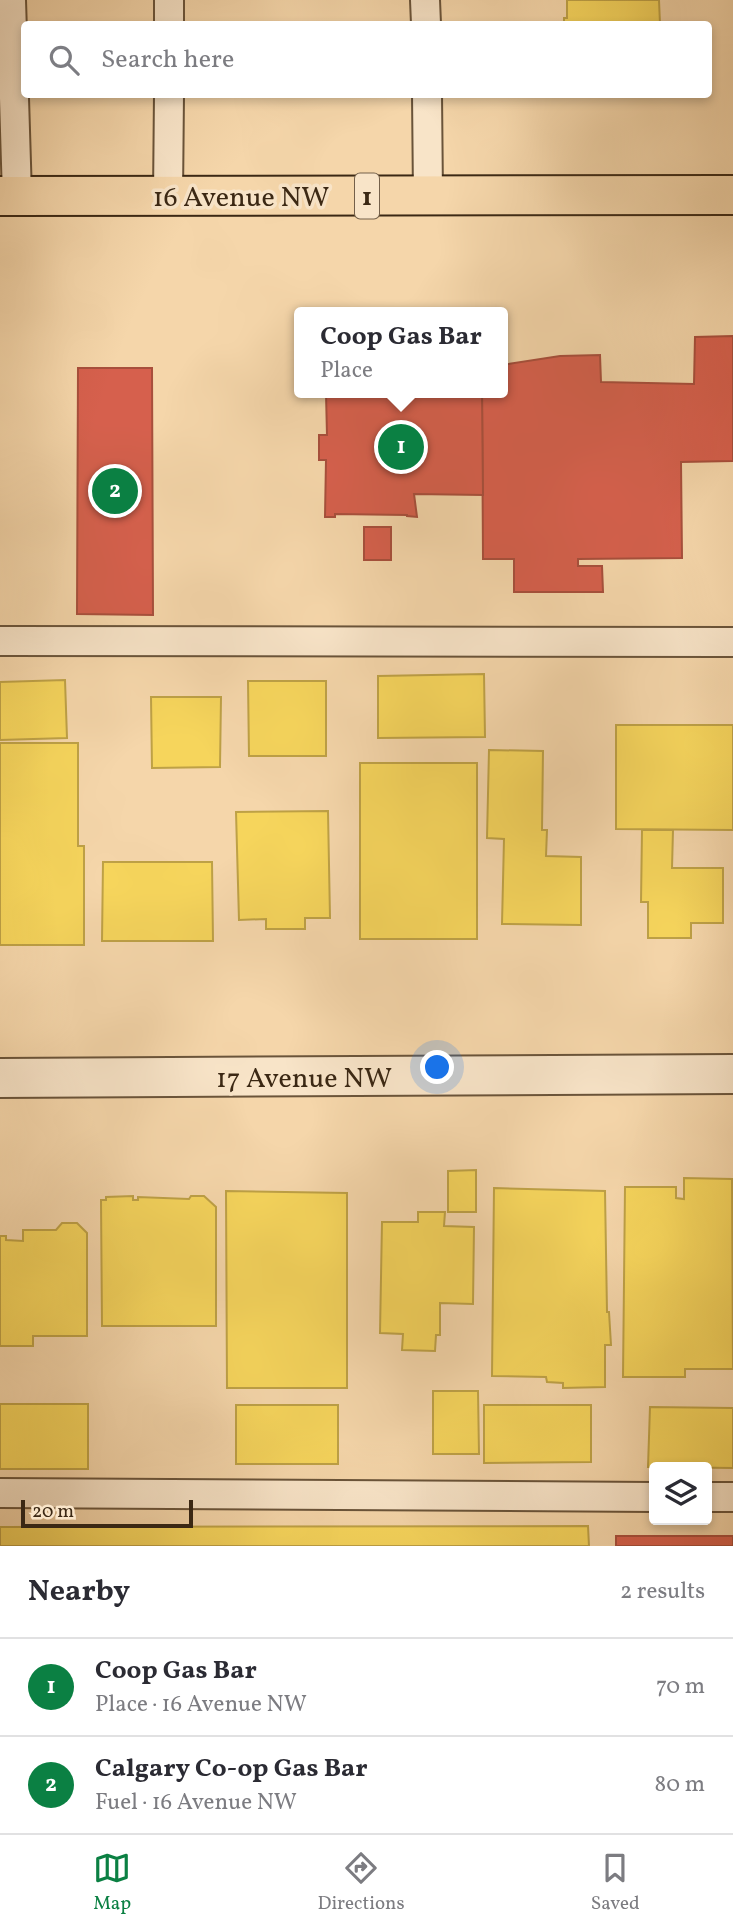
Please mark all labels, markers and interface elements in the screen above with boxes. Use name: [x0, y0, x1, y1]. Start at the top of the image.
search box: [21, 21, 712, 98]
icon: search: [45, 41, 83, 79]
text: Search here: [101, 42, 234, 78]
road number: 1: [355, 174, 379, 218]
street label: 16 Avenue NW: [153, 179, 329, 218]
popup: [294, 307, 508, 398]
text: Coop Gas Bar: [320, 319, 482, 355]
text: Place: [320, 355, 373, 387]
pin: 1: [378, 421, 424, 473]
pin: 2: [92, 465, 138, 517]
your location: [420, 1050, 454, 1084]
street label: 17 Avenue NW: [216, 1060, 392, 1099]
map controls: [649, 1462, 712, 1525]
button: layers: [649, 1462, 712, 1525]
scale bar: [21, 1497, 192, 1529]
text: 20 m: [32, 1499, 74, 1525]
text: Nearby: [28, 1571, 130, 1613]
text: 2 results: [620, 1576, 705, 1608]
text: Coop Gas Bar: [95, 1653, 257, 1689]
text: 1: [46, 1671, 56, 1703]
text: 70 m: [656, 1671, 705, 1703]
text: Place · 16 Avenue NW: [95, 1689, 307, 1721]
text: Calgary Co-op Gas Bar: [95, 1751, 368, 1787]
text: 2: [45, 1769, 57, 1801]
text: 80 m: [655, 1769, 705, 1801]
text: Fuel · 16 Avenue NW: [95, 1787, 297, 1819]
tab: Map: [93, 1849, 131, 1917]
tab: Directions: [318, 1849, 405, 1917]
tab: Saved: [591, 1849, 640, 1917]

